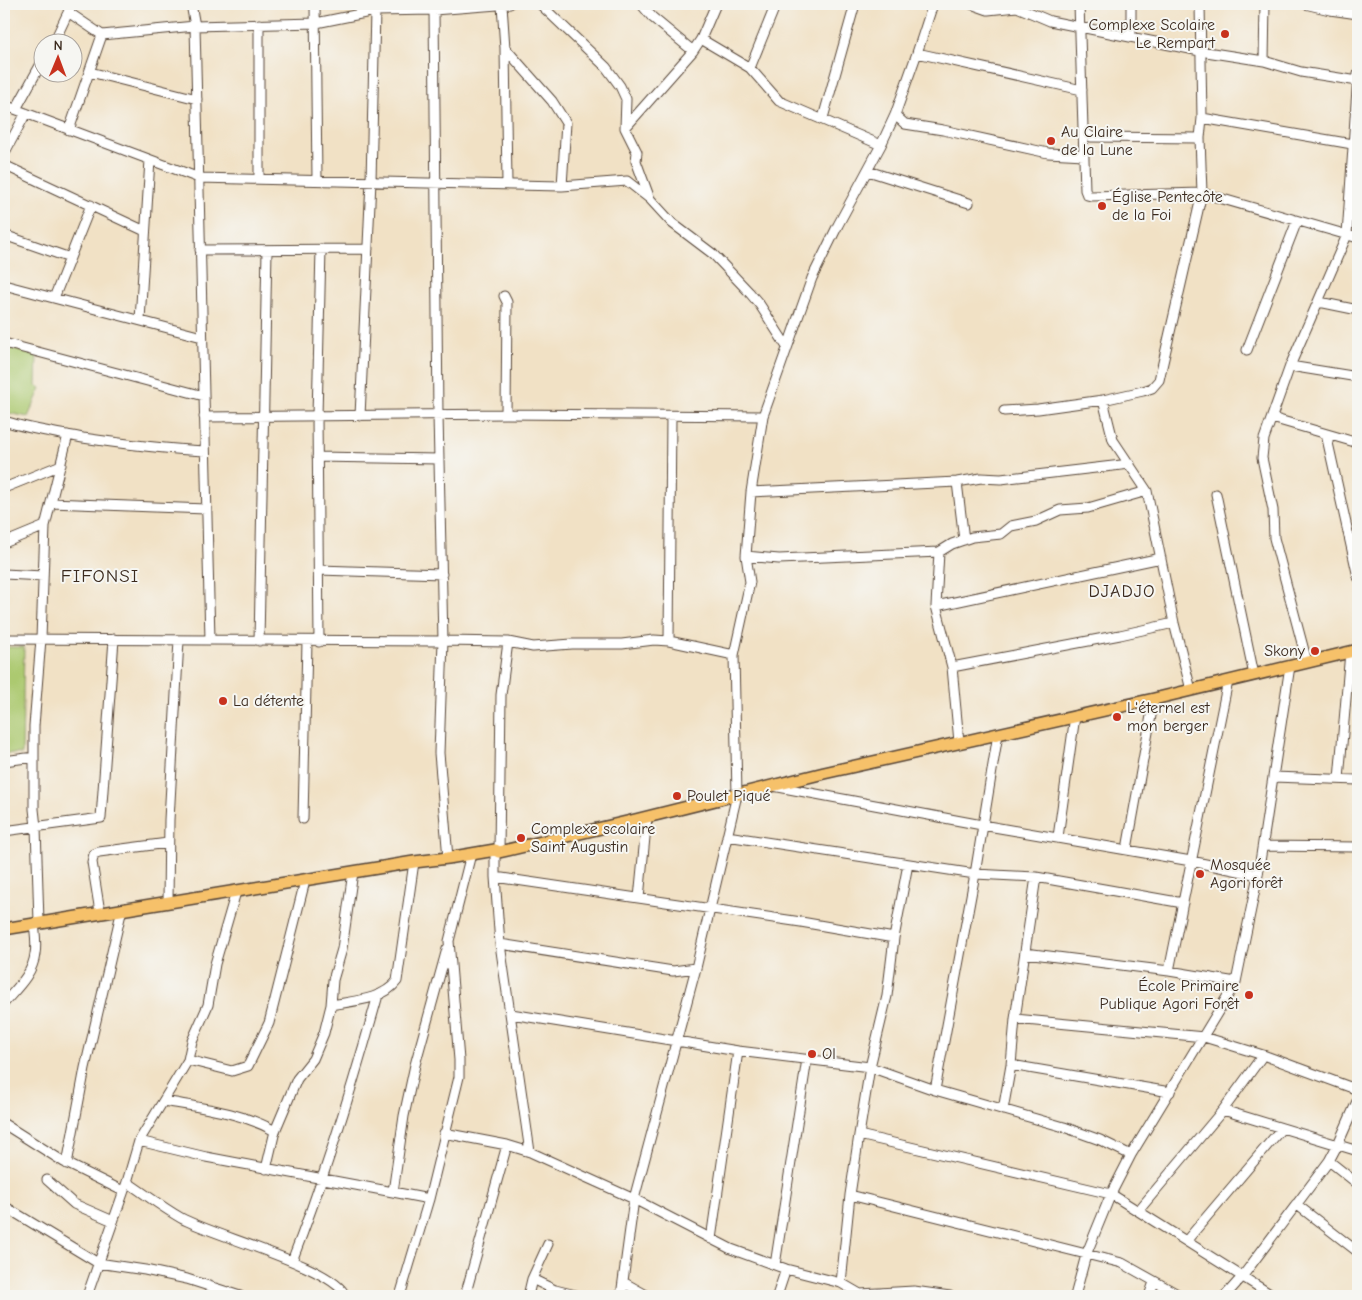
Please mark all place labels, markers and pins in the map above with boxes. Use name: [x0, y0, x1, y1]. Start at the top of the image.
place label: Complexe Scolaire Le Rempart: [1088, 16, 1215, 52]
marker: Complexe Scolaire Le Rempart: [1219, 28, 1231, 40]
place label: Au Claire de la Lune: [1061, 123, 1133, 159]
marker: Au Claire de la Lune: [1045, 135, 1057, 147]
place label: Église Pentecôte de la Foi: [1112, 187, 1223, 224]
marker: Église Pentecôte de la Foi: [1096, 200, 1108, 212]
place label: Skony: [1264, 642, 1306, 660]
marker: Skony: [1309, 645, 1321, 657]
place label: La détente: [233, 692, 304, 710]
marker: La détente: [217, 695, 229, 707]
place label: L'éternel est mon berger: [1127, 699, 1210, 735]
marker: L'éternel est mon berger: [1111, 711, 1123, 723]
place label: Poulet Piqué: [687, 787, 770, 805]
marker: Poulet Piqué: [671, 790, 683, 802]
place label: Complexe scolaire Saint Augustin: [531, 820, 655, 856]
marker: Complexe scolaire Saint Augustin: [515, 832, 527, 844]
place label: Mosquée Agori forêt: [1210, 856, 1283, 892]
marker: Mosquée Agori forêt: [1194, 868, 1206, 880]
place label: École Primaire Publique Agori Forêt: [1100, 976, 1239, 1013]
marker: École Primaire Publique Agori Forêt: [1243, 989, 1255, 1001]
place label: Ol: [822, 1045, 836, 1063]
marker: Ol: [806, 1048, 818, 1060]

